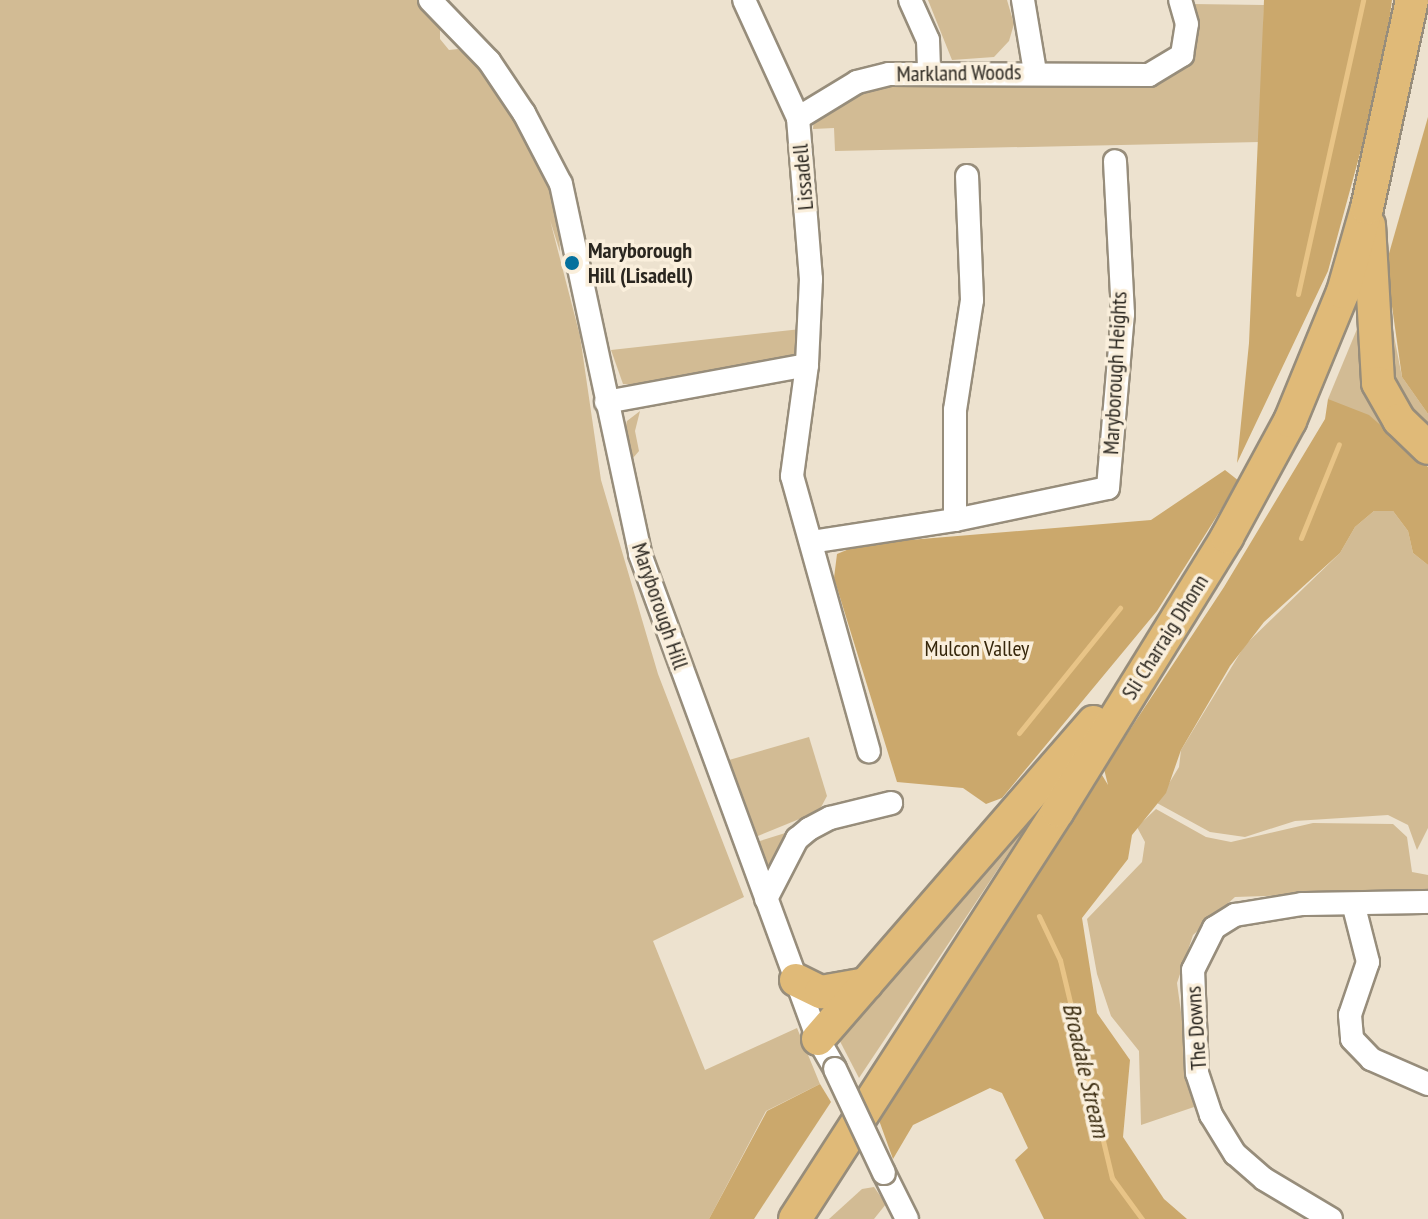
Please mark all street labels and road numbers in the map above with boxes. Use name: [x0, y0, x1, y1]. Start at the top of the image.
street label: Markland Woods: [896, 59, 1022, 87]
street label: Lissadell: [787, 143, 819, 211]
street label: Maryborough Heights: [1098, 291, 1132, 455]
street label: Maryborough Hill: [626, 539, 694, 673]
street label: Sli Charraig Dhonn: [1116, 570, 1214, 704]
street label: The Downs: [1180, 985, 1212, 1071]

